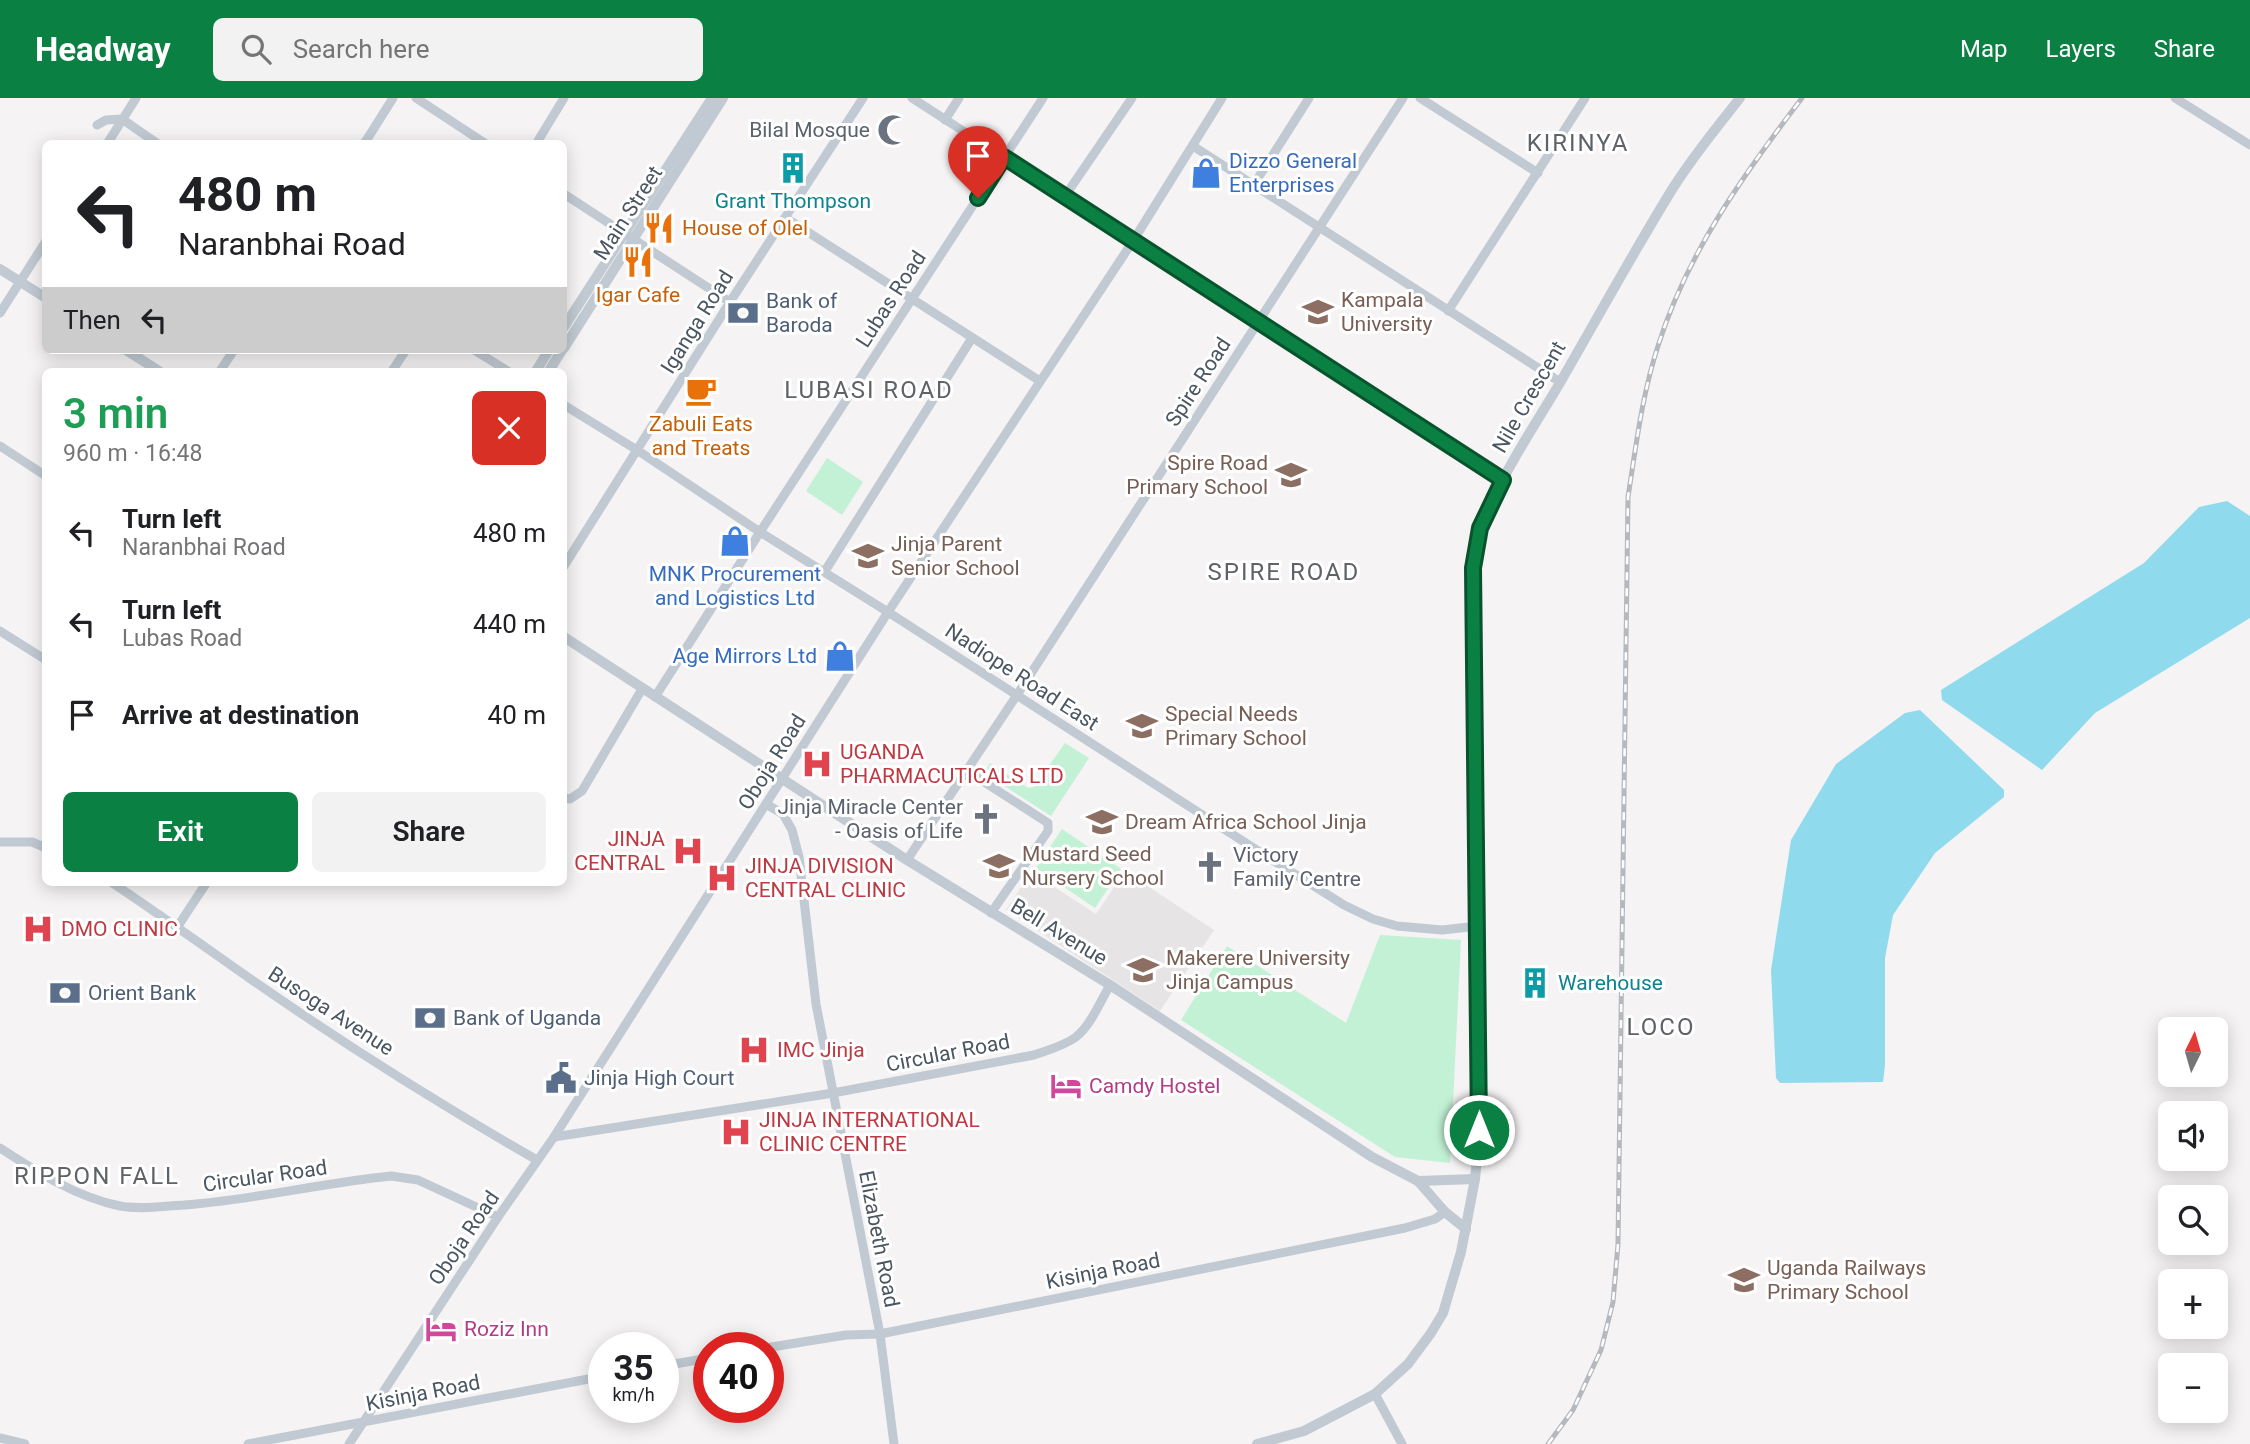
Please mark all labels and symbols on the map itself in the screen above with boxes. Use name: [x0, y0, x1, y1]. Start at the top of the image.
mosque icon: Bilal Mosque: [876, 113, 910, 147]
place label: Bilal Mosque: [749, 118, 870, 142]
pin: [948, 126, 1008, 198]
district label: KIRINYA: [1527, 129, 1629, 157]
place label: Dizzo General Enterprises: [1229, 149, 1357, 197]
building icon: Grant Thompson: [776, 151, 810, 185]
shop icon: Dizzo General Enterprises: [1189, 156, 1223, 190]
street label: Main Street: [589, 161, 667, 264]
place label: Grant Thompson: [715, 189, 871, 213]
restaurant icon: House of Olel: [642, 211, 676, 245]
place label: House of Olel: [682, 216, 808, 240]
restaurant icon: Igar Cafe: [621, 245, 655, 279]
street label: Lubas Road: [851, 246, 931, 352]
street label: Iganga Road: [656, 266, 738, 378]
place label: Igar Cafe: [596, 283, 680, 307]
place label: Kampala University: [1341, 288, 1432, 336]
place label: Bank of Baroda: [766, 289, 838, 337]
school or university icon: Kampala University: [1301, 295, 1335, 329]
bank icon: Bank of Baroda: [726, 296, 760, 330]
street label: Spire Road: [1160, 333, 1236, 431]
street label: Nile Crescent: [1487, 337, 1571, 457]
cafe icon: Zabuli Eats and Treats: [684, 374, 718, 408]
district label: LUBASI ROAD: [784, 376, 954, 404]
place label: Zabuli Eats and Treats: [649, 412, 753, 460]
place label: Spire Road Primary School: [1126, 451, 1268, 499]
school or university icon: Spire Road Primary School: [1274, 458, 1308, 492]
shop icon: MNK Procurement and Logistics Ltd: [718, 524, 752, 558]
place label: Jinja Parent Senior School: [891, 532, 1020, 580]
school or university icon: Jinja Parent Senior School: [851, 539, 885, 573]
district label: SPIRE ROAD: [1208, 558, 1360, 586]
place label: MNK Procurement and Logistics Ltd: [649, 562, 821, 610]
street label: Nadiope Road East: [941, 618, 1103, 736]
shop icon: Age Mirrors Ltd: [823, 639, 857, 673]
place label: Age Mirrors Ltd: [673, 644, 817, 668]
place label: Special Needs Primary School: [1165, 702, 1307, 750]
school or university icon: Special Needs Primary School: [1125, 709, 1159, 743]
street label: Oboja Road: [733, 710, 811, 814]
place label: UGANDA PHARMACUTICALS LTD: [840, 740, 1064, 788]
hospital icon: UGANDA PHARMACUTICALS LTD: [800, 747, 834, 781]
place label: Jinja Miracle Center - Oasis of Life: [778, 795, 963, 843]
church icon: Jinja Miracle Center - Oasis of Life: [969, 802, 1003, 836]
school or university icon: Dream Africa School Jinja: [1085, 805, 1119, 839]
place label: Dream Africa School Jinja: [1125, 810, 1367, 834]
place label: JINJA CENTRAL: [574, 827, 665, 875]
hospital icon: JINJA CENTRAL: [671, 834, 705, 868]
place label: Mustard Seed Nursery School: [1022, 842, 1164, 890]
place label: Victory Family Centre: [1233, 843, 1361, 891]
school or university icon: Mustard Seed Nursery School: [982, 849, 1016, 883]
church icon: Victory Family Centre: [1193, 850, 1227, 884]
place label: JINJA DIVISION CENTRAL CLINIC: [745, 854, 906, 902]
hospital icon: JINJA DIVISION CENTRAL CLINIC: [705, 861, 739, 895]
street label: Bell Avenue: [1006, 894, 1112, 970]
hospital icon: DMO CLINIC: [21, 912, 55, 946]
place label: DMO CLINIC: [61, 917, 178, 941]
place label: Makerere University Jinja Campus: [1166, 946, 1350, 994]
school or university icon: Makerere University Jinja Campus: [1126, 953, 1160, 987]
street label: Busoga Avenue: [264, 962, 398, 1060]
building icon: Warehouse: [1518, 966, 1552, 1000]
place label: Warehouse: [1558, 971, 1663, 995]
bank icon: Orient Bank: [48, 976, 82, 1010]
place label: Orient Bank: [88, 981, 197, 1005]
bank icon: Bank of Uganda: [413, 1001, 447, 1035]
place label: Bank of Uganda: [453, 1006, 601, 1030]
district label: LOCO: [1627, 1013, 1695, 1041]
north arrow: [2158, 1017, 2228, 1087]
street label: Circular Road: [884, 1029, 1012, 1077]
hospital icon: IMC Jinja: [737, 1033, 771, 1067]
place label: IMC Jinja: [777, 1038, 865, 1062]
public building icon: Jinja High Court: [544, 1061, 578, 1095]
place label: Jinja High Court: [584, 1066, 734, 1090]
hotel icon: Camdy Hostel: [1049, 1069, 1083, 1103]
place label: Camdy Hostel: [1089, 1074, 1220, 1098]
position arrow: [1442, 1093, 1516, 1167]
place label: JINJA INTERNATIONAL CLINIC CENTRE: [759, 1108, 980, 1156]
hospital icon: JINJA INTERNATIONAL CLINIC CENTRE: [719, 1115, 753, 1149]
street label: Circular Road: [201, 1155, 329, 1197]
district label: RIPPON FALL: [14, 1162, 180, 1190]
street label: Elizabeth Road: [854, 1169, 904, 1309]
street label: Oboja Road: [424, 1186, 504, 1290]
street label: Kisinja Road: [1044, 1248, 1162, 1294]
place label: Uganda Railways Primary School: [1767, 1256, 1926, 1304]
school or university icon: Uganda Railways Primary School: [1727, 1263, 1761, 1297]
hotel icon: Roziz Inn: [424, 1312, 458, 1346]
place label: Roziz Inn: [464, 1317, 549, 1341]
speed limit sign: 40: [693, 1332, 784, 1423]
street label: Kisinja Road: [364, 1370, 482, 1416]

